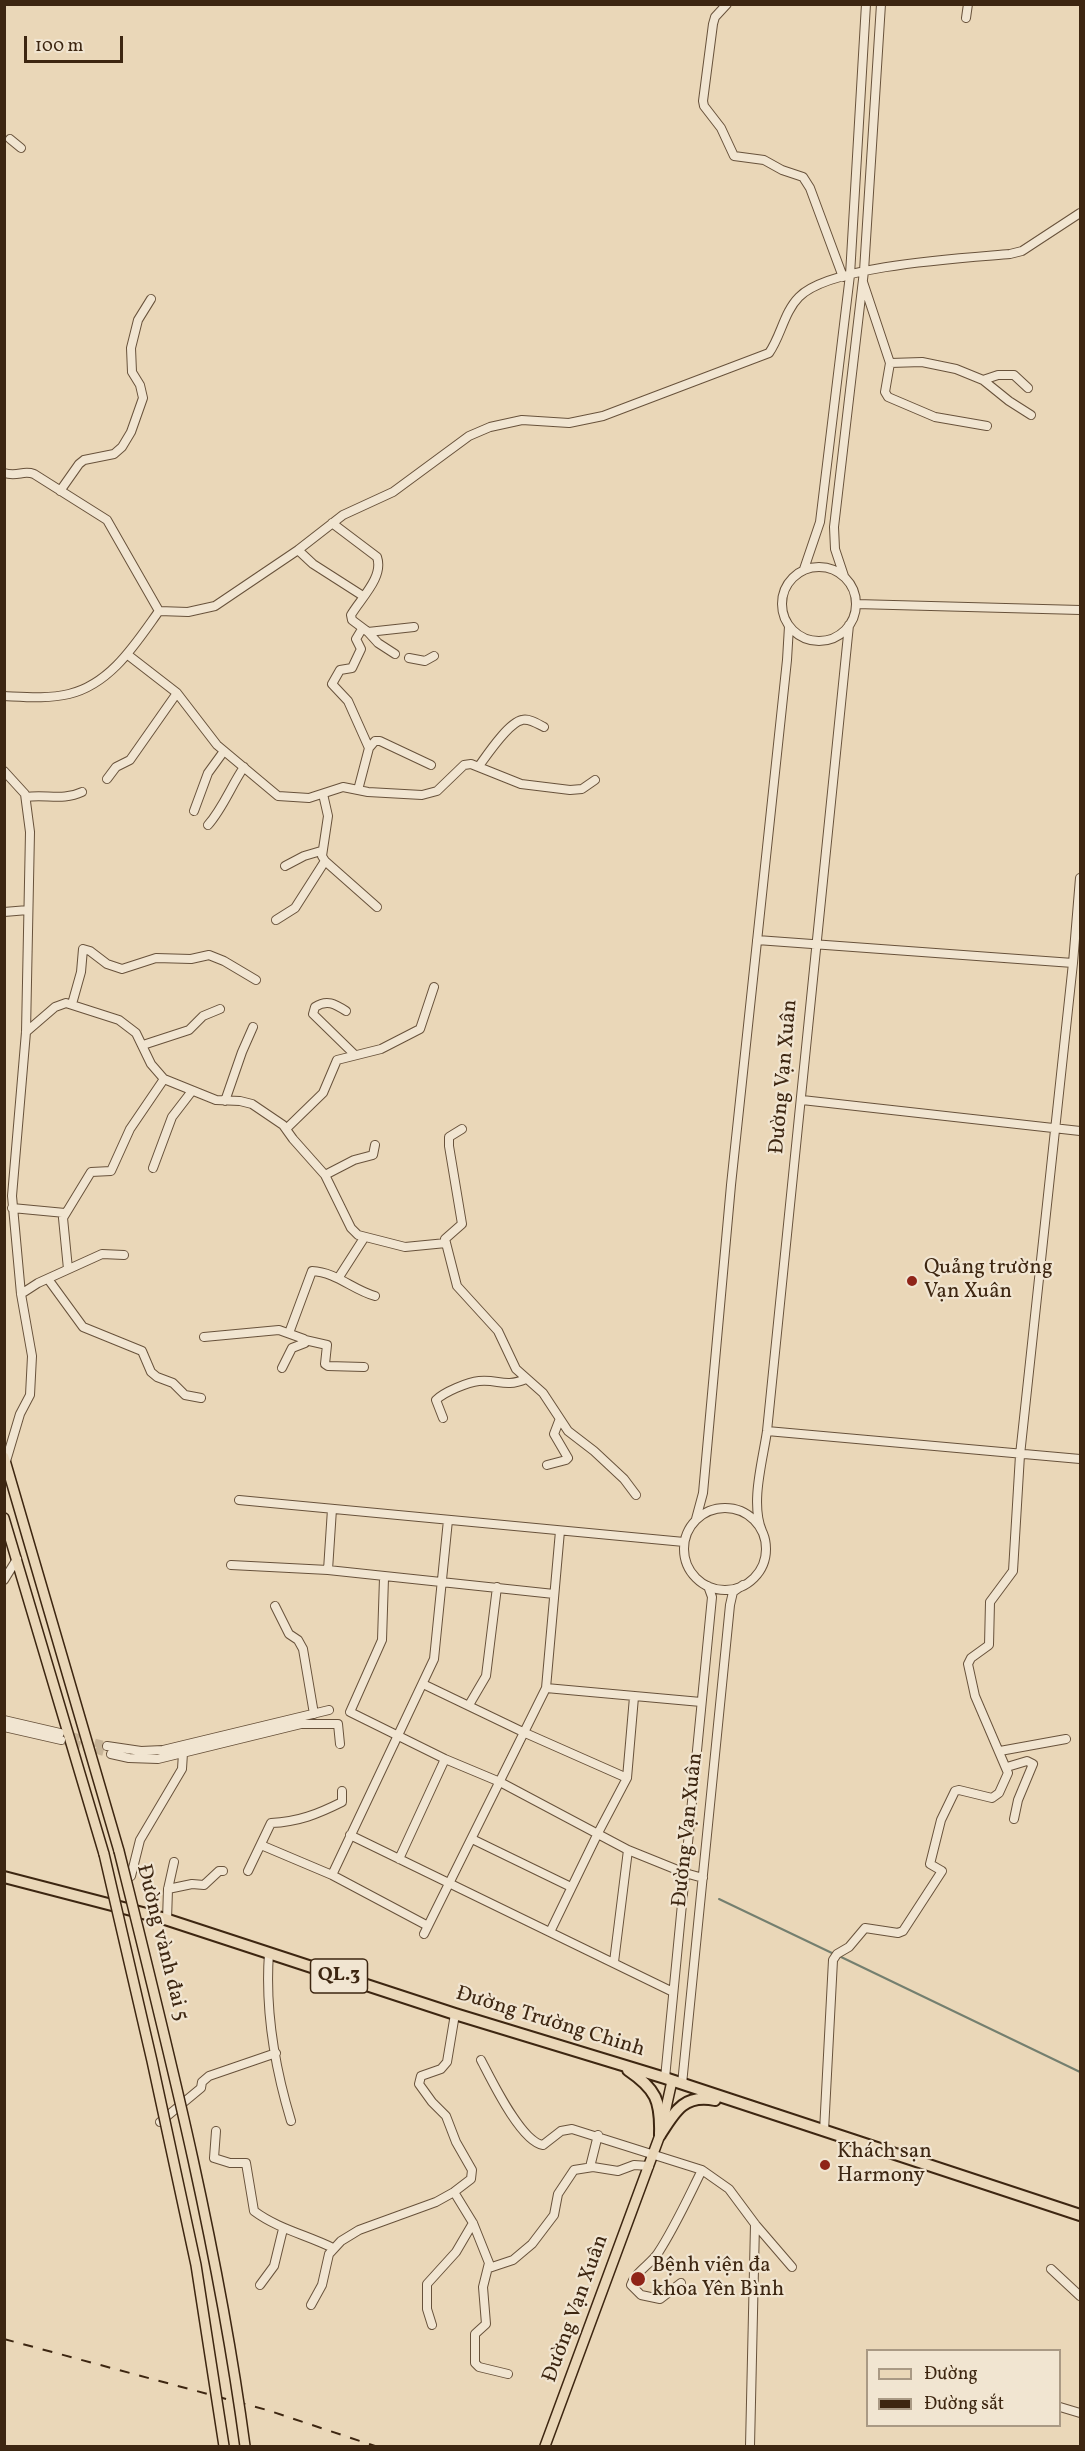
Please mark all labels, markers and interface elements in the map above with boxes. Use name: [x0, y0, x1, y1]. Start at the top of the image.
scale bar: [27, 24, 126, 62]
text: 100 m: [35, 34, 84, 59]
street label: Đường Vạn Xuân: [766, 999, 804, 1155]
place label: Quảng trường Vạn Xuân: [924, 1256, 1053, 1306]
marker: Quảng trường Vạn Xuân: [905, 1274, 919, 1288]
street label: Đường Vạn Xuân: [668, 1752, 710, 1908]
street label: Đường vành đai 5: [129, 1862, 193, 2024]
road number: QL.3: [310, 1959, 368, 1993]
street label: Đường Trường Chinh: [452, 1982, 648, 2064]
place label: Khách sạn Harmony: [837, 2140, 932, 2190]
marker: Khách sạn Harmony: [818, 2158, 832, 2172]
street label: Đường Vạn Xuân: [539, 2232, 615, 2386]
place label: Bệnh viện đa khoa Yên Bình: [652, 2254, 784, 2304]
marker: Bệnh viện đa khoa Yên Bình: [629, 2270, 647, 2288]
legend: [866, 2349, 1061, 2427]
text: Đường: [924, 2362, 978, 2387]
text: Đường sắt: [924, 2392, 1004, 2417]

